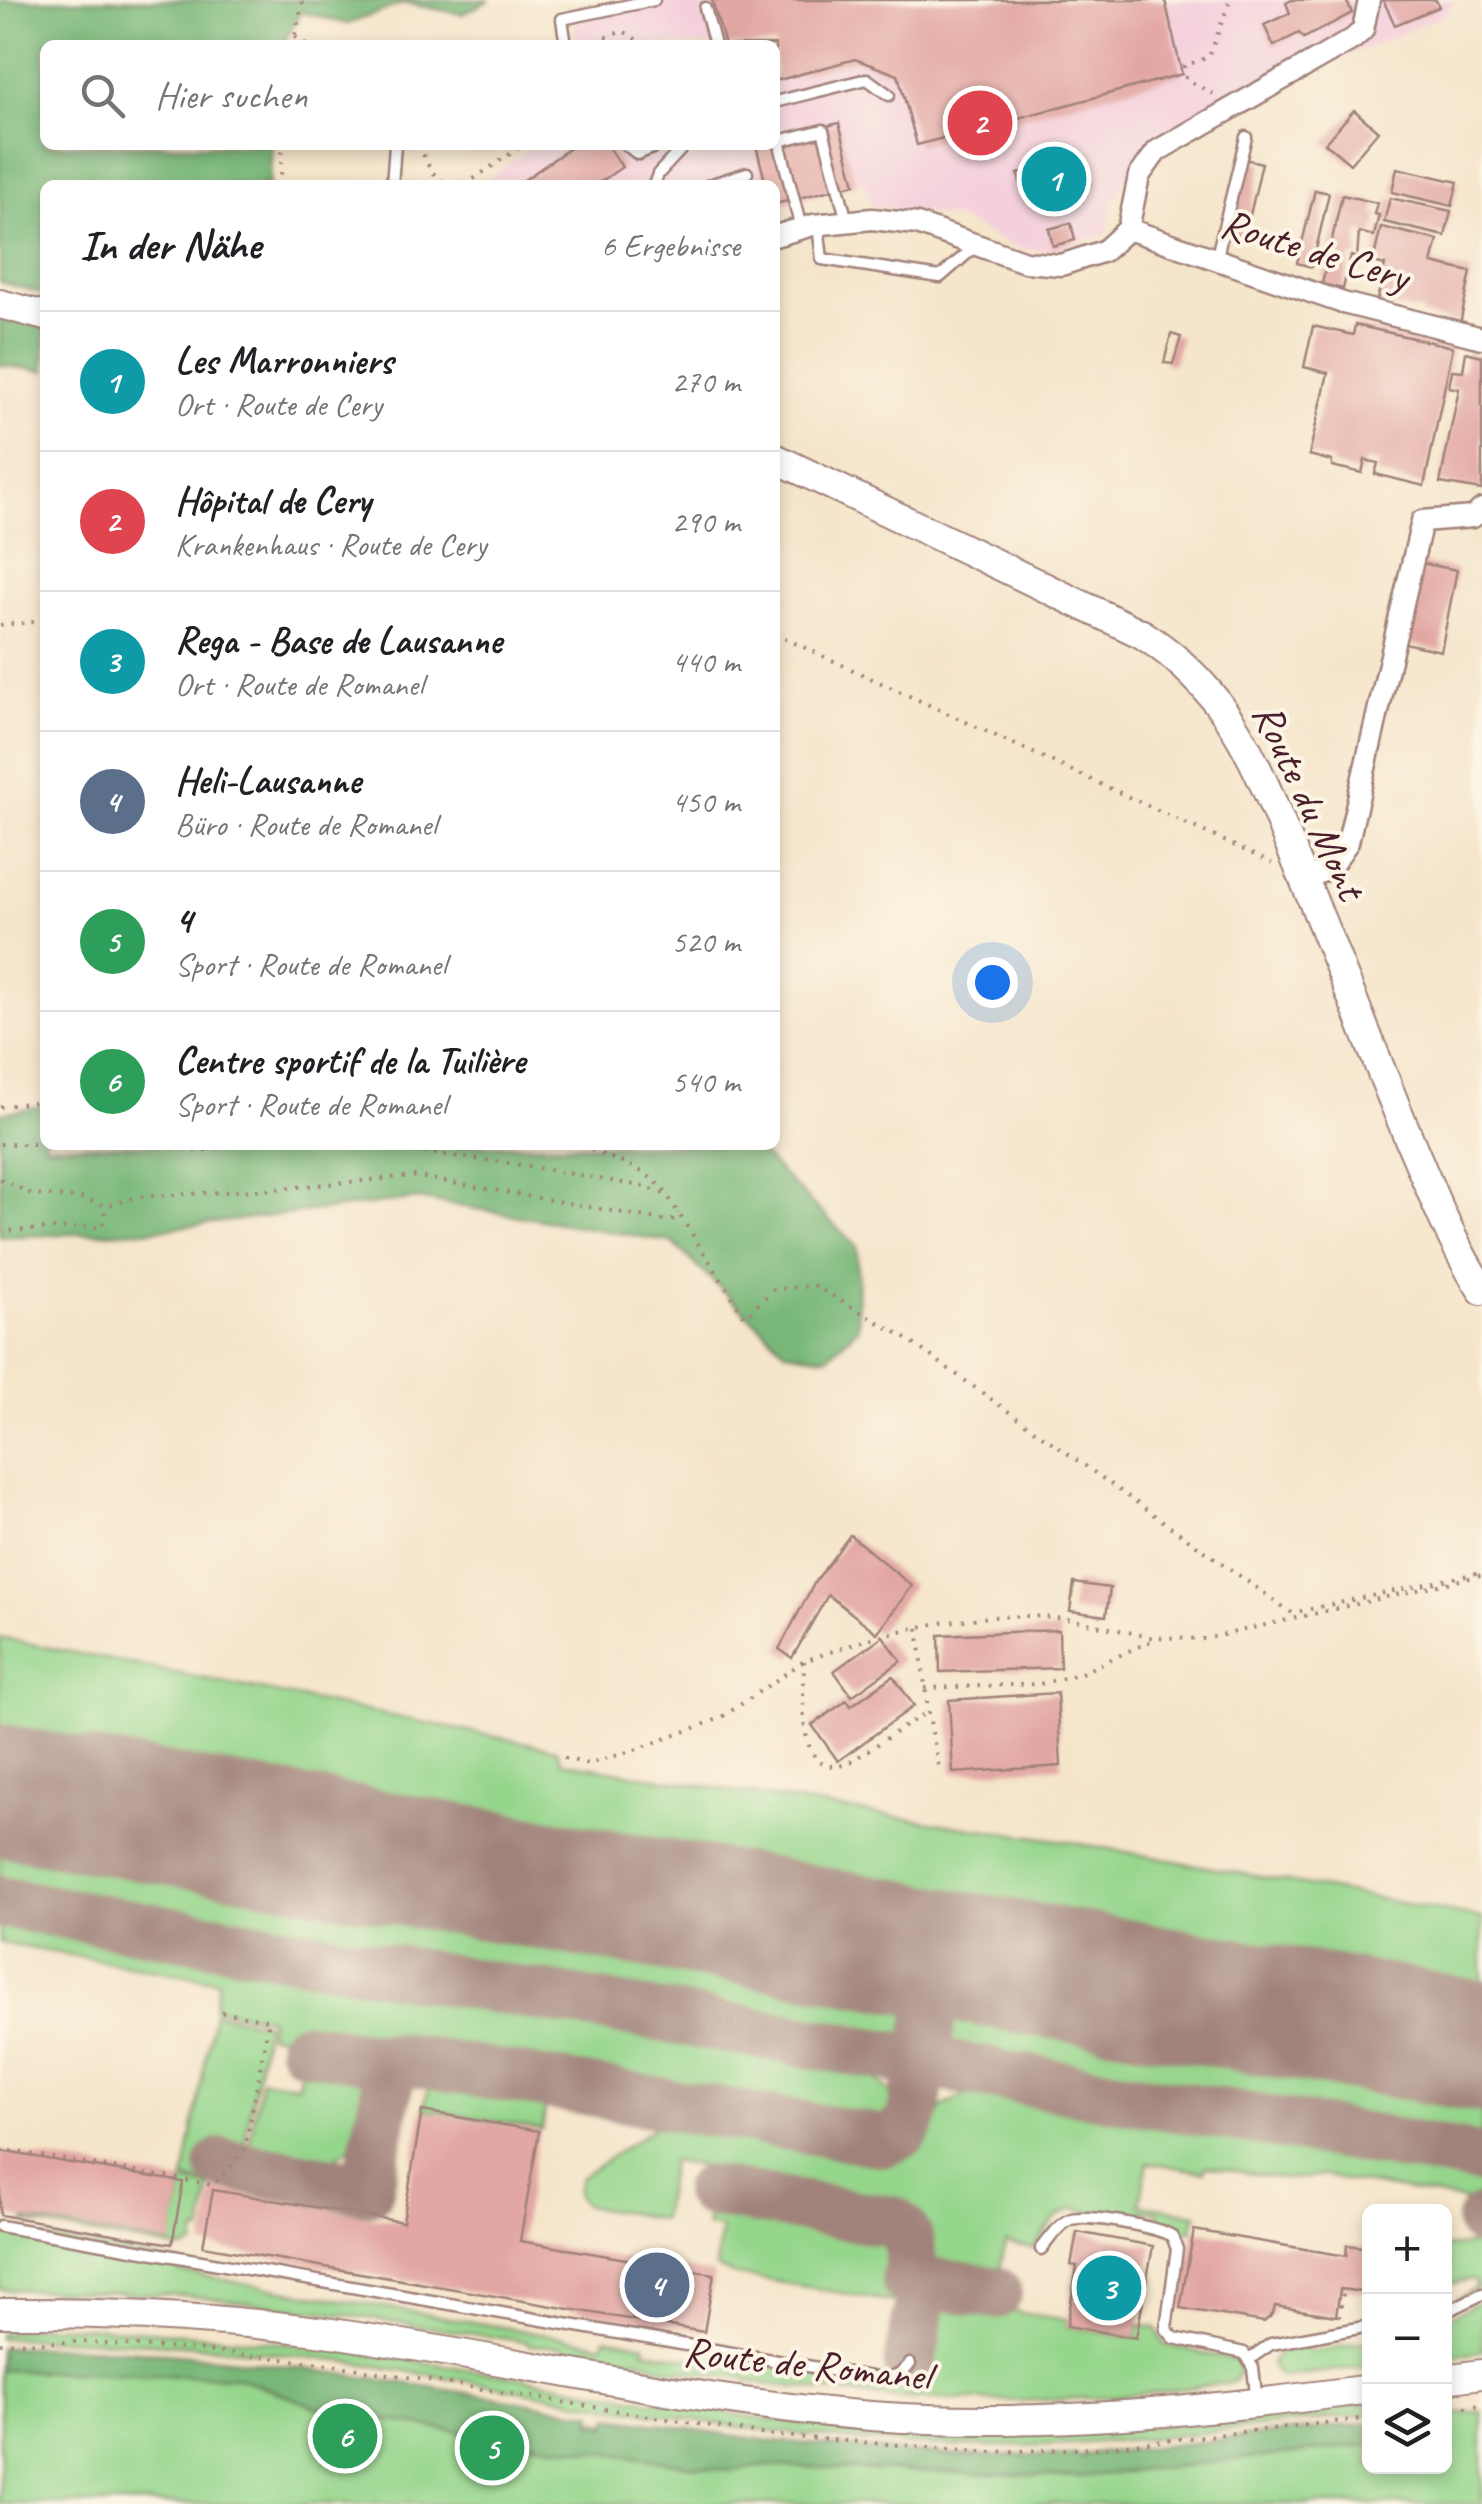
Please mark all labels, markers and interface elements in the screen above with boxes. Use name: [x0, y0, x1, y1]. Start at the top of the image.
search box: [40, 40, 780, 150]
icon: search: [75, 68, 130, 123]
text: Hier suchen: [155, 72, 307, 119]
pin: 2: [948, 86, 1012, 160]
pin: 1: [1022, 142, 1086, 216]
street label: Route de Cery: [1215, 196, 1419, 305]
text: In der Nähe: [80, 219, 261, 272]
text: 6 Ergebnisse: [601, 225, 740, 266]
text: Les Marronniers: [175, 337, 393, 384]
text: 1: [105, 361, 120, 402]
text: 270 m: [671, 361, 740, 402]
text: Ort · Route de Cery: [175, 384, 382, 425]
text: Hôpital de Cery: [175, 477, 371, 524]
text: 2: [105, 501, 120, 542]
text: 290 m: [671, 501, 740, 542]
text: Krankenhaus · Route de Cery: [175, 524, 486, 565]
text: Rega - Base de Lausanne: [175, 617, 501, 664]
text: 3: [105, 641, 120, 682]
text: 440 m: [671, 641, 740, 682]
text: Ort · Route de Romanel: [175, 664, 423, 705]
street label: Route du Mont: [1241, 695, 1379, 911]
text: Heli-Lausanne: [175, 757, 360, 804]
text: 4: [105, 781, 120, 822]
text: 450 m: [671, 781, 740, 822]
text: Büro · Route de Romanel: [175, 804, 437, 845]
text: 4: [175, 897, 192, 944]
text: 5: [106, 921, 119, 962]
text: 520 m: [671, 921, 740, 962]
text: Sport · Route de Romanel: [175, 944, 446, 985]
your location: [967, 957, 1018, 1008]
text: Centre sportif de la Tuilière: [175, 1037, 525, 1084]
text: 6: [105, 1061, 120, 1102]
text: 540 m: [671, 1061, 740, 1102]
text: Sport · Route de Romanel: [175, 1084, 446, 1125]
map controls: [1362, 2204, 1452, 2474]
button: +: [1362, 2204, 1452, 2294]
pin: 4: [624, 2248, 690, 2322]
pin: 3: [1076, 2250, 1142, 2326]
button: −: [1362, 2294, 1452, 2384]
street label: Route de Romanel: [681, 2325, 940, 2404]
button: layers: [1362, 2384, 1452, 2474]
pin: 6: [312, 2398, 378, 2474]
pin: 5: [460, 2410, 524, 2486]

